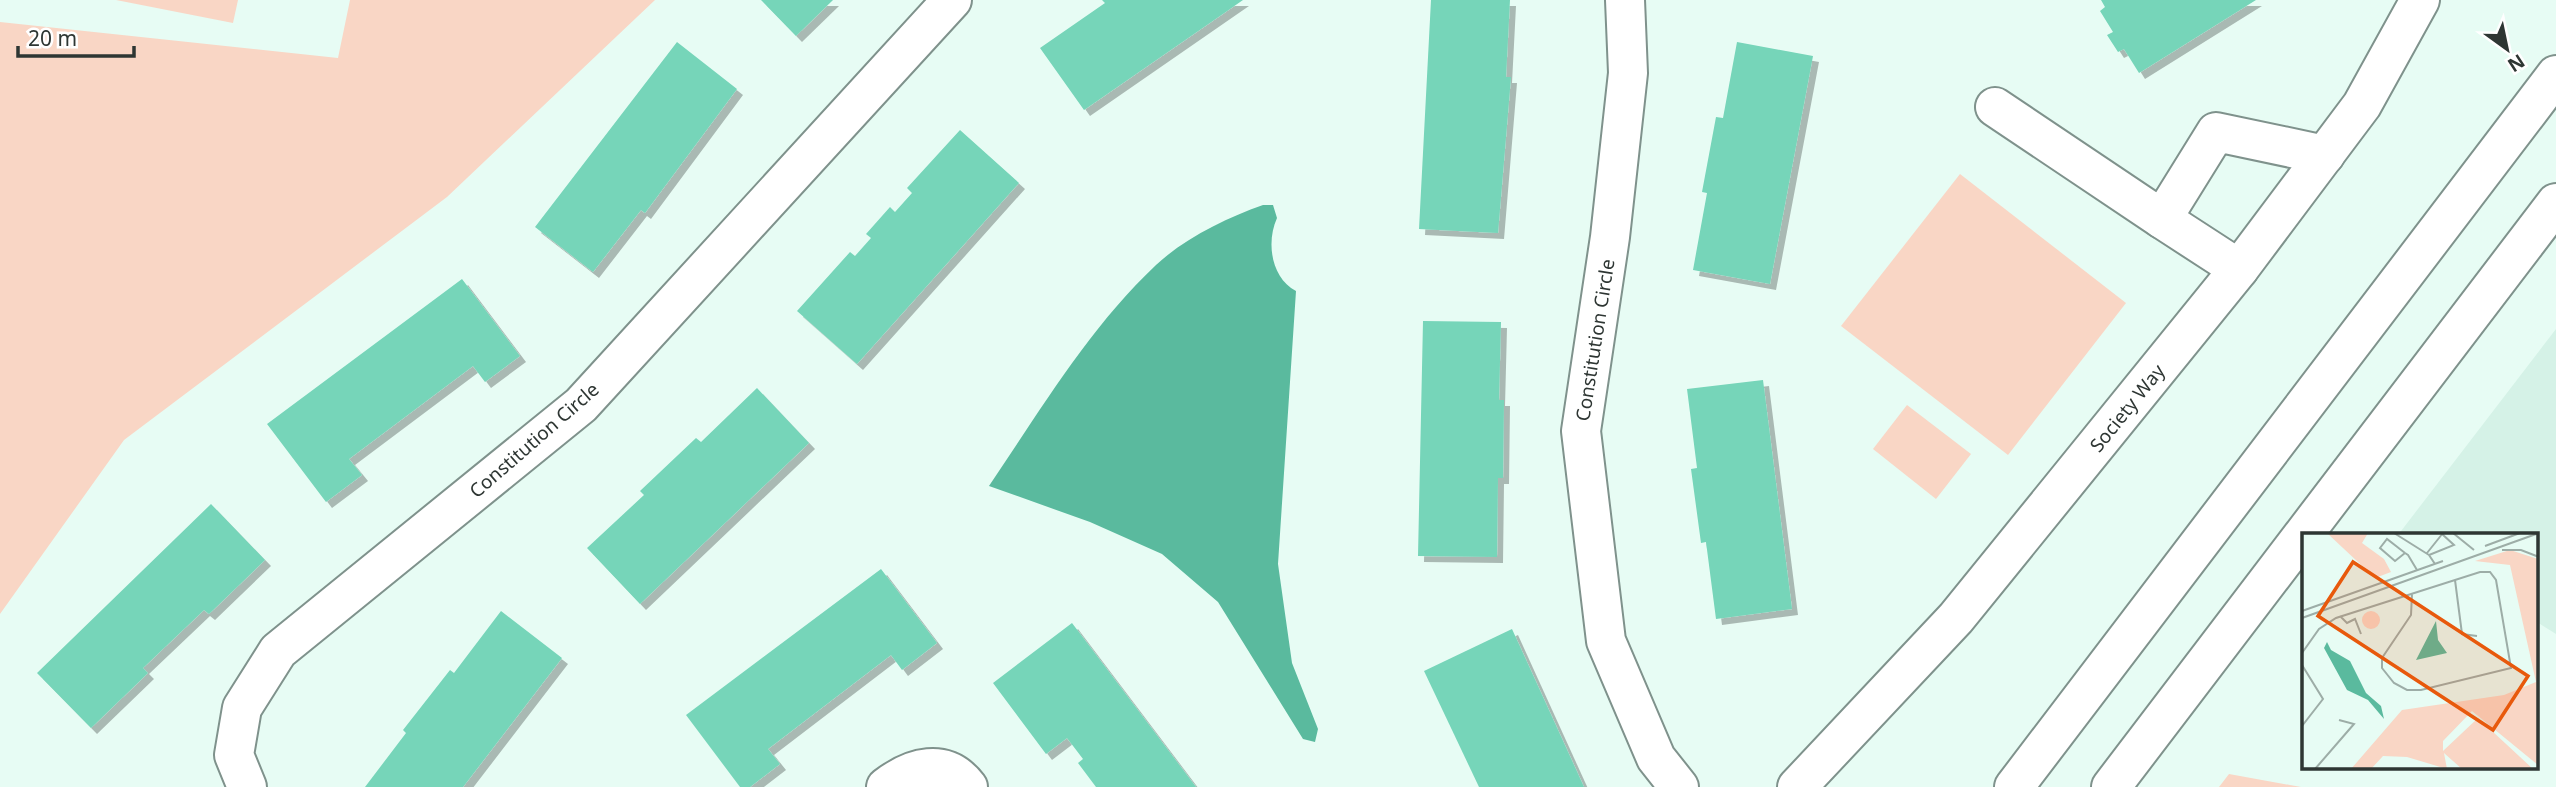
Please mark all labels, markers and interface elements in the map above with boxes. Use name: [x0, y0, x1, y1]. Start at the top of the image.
scale bar: [18, 14, 133, 58]
north arrow: [2472, 14, 2542, 84]
text: 20 m: [28, 24, 77, 52]
text: N: [2503, 48, 2530, 78]
street label: Constitution Circle: [1569, 257, 1621, 423]
street label: Society Way: [2084, 358, 2171, 457]
street label: Constitution Circle: [464, 376, 604, 504]
inset map: [2302, 533, 2538, 770]

